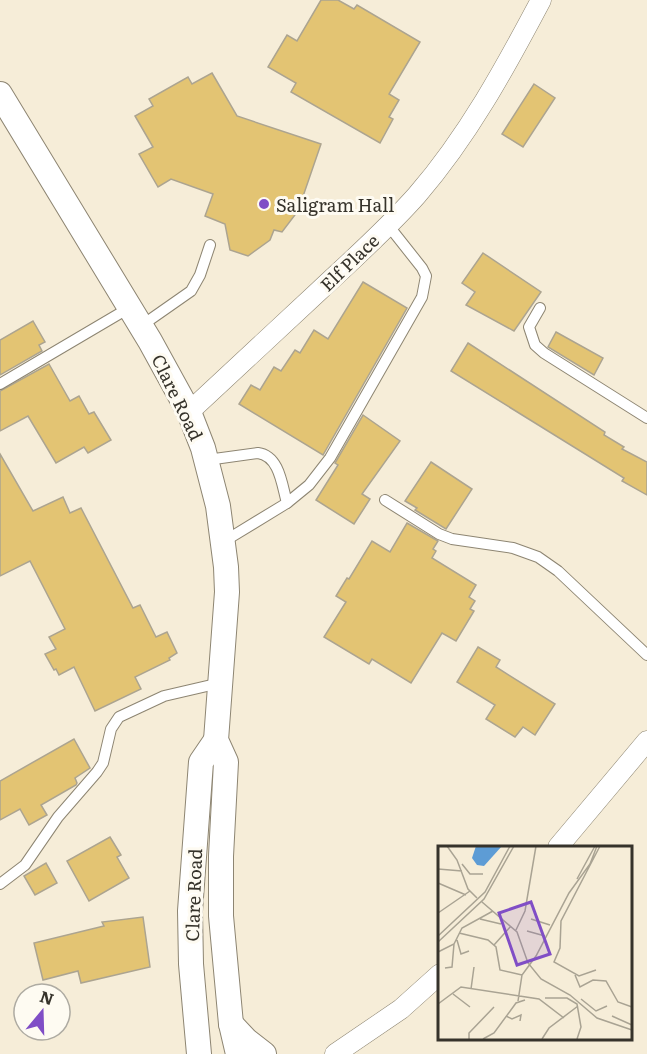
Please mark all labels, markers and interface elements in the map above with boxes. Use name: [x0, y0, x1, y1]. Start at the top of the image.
place label: Saligram Hall: [276, 191, 394, 218]
marker: Saligram Hall: [257, 197, 271, 211]
street label: Elf Place: [313, 227, 385, 297]
street label: Clare Road: [146, 349, 210, 445]
inset map: [438, 846, 632, 1039]
street label: Clare Road: [178, 848, 208, 942]
north arrow: [12, 982, 72, 1042]
text: N: [37, 983, 57, 1010]

